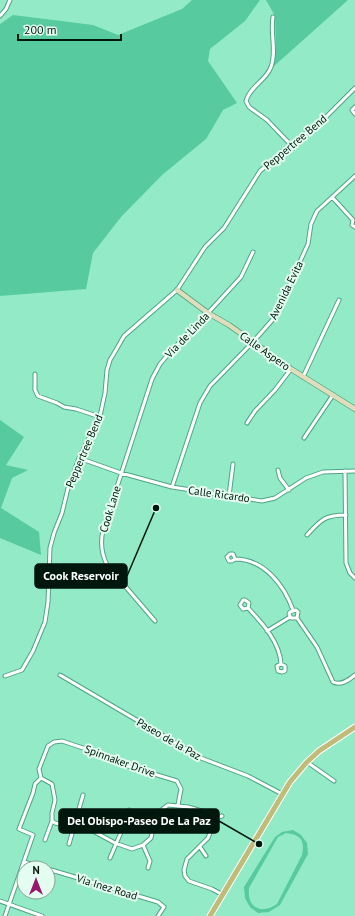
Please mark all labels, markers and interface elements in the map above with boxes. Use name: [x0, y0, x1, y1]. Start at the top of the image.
scale bar: [18, 16, 121, 42]
text: 200 m: [24, 22, 57, 37]
street label: Peppertree Bend: [261, 111, 330, 173]
street label: Avenida Evita: [266, 258, 306, 322]
street label: Via de Linda: [161, 309, 212, 361]
street label: Calle Aspero: [237, 329, 293, 374]
street label: Peppertree Bend: [62, 412, 106, 490]
street label: Calle Ricardo: [187, 483, 251, 505]
street label: Cook Lane: [96, 484, 124, 534]
callout: Cook Reservoir: [35, 564, 127, 588]
text: Cook Reservoir: [43, 568, 119, 583]
street label: Paseo de la Paz: [134, 715, 204, 763]
street label: Spinnaker Drive: [83, 742, 158, 780]
callout: Del Obispo-Paseo De La Paz: [59, 809, 219, 833]
text: Del Obispo-Paseo De La Paz: [67, 813, 211, 828]
north arrow: [16, 860, 56, 900]
text: N: [32, 863, 40, 877]
street label: Via Inez Road: [74, 871, 139, 903]

